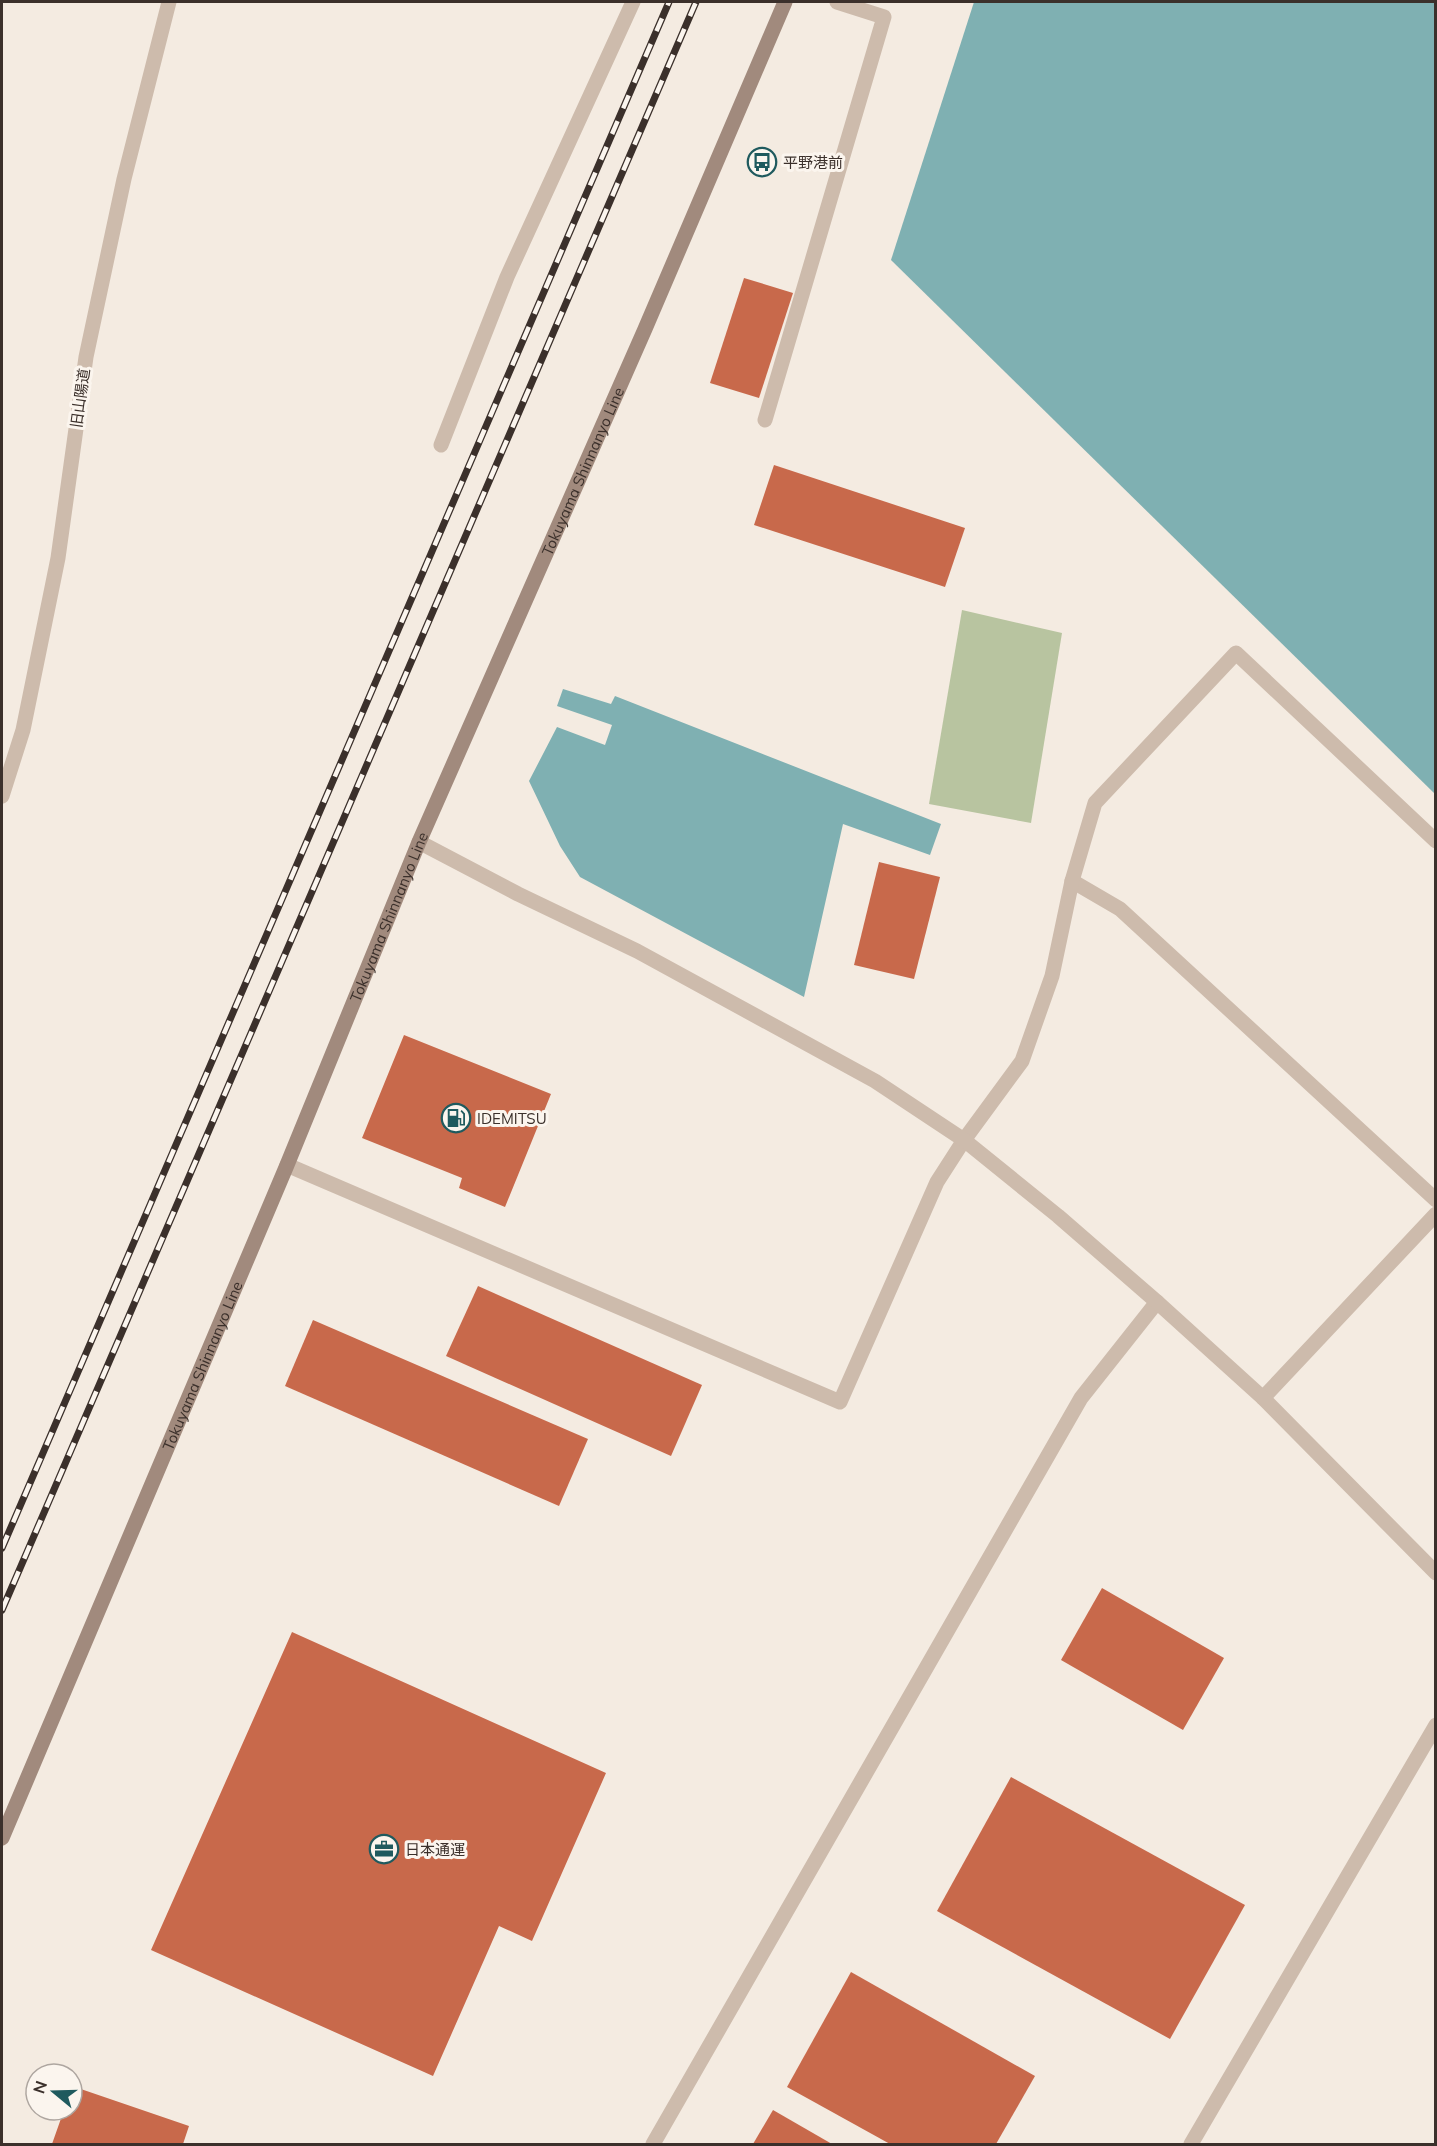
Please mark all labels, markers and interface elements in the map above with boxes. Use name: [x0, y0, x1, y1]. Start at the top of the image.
bus stop icon: 平野港前: [746, 146, 778, 178]
place label: 平野港前: [783, 153, 843, 172]
street label: 旧山陽道: [66, 367, 94, 429]
street label: Tokuyama Shinnanyo Line: [537, 384, 628, 558]
street label: Tokuyama Shinnanyo Line: [345, 829, 432, 1005]
fuel station icon: IDEMITSU: [440, 1102, 472, 1134]
place label: IDEMITSU: [477, 1109, 547, 1128]
street label: Tokuyama Shinnanyo Line: [158, 1278, 246, 1453]
office icon: 日本通運: [368, 1833, 400, 1865]
place label: 日本通運: [405, 1840, 465, 1859]
north arrow: [24, 2062, 84, 2122]
text: N: [28, 2078, 51, 2096]

